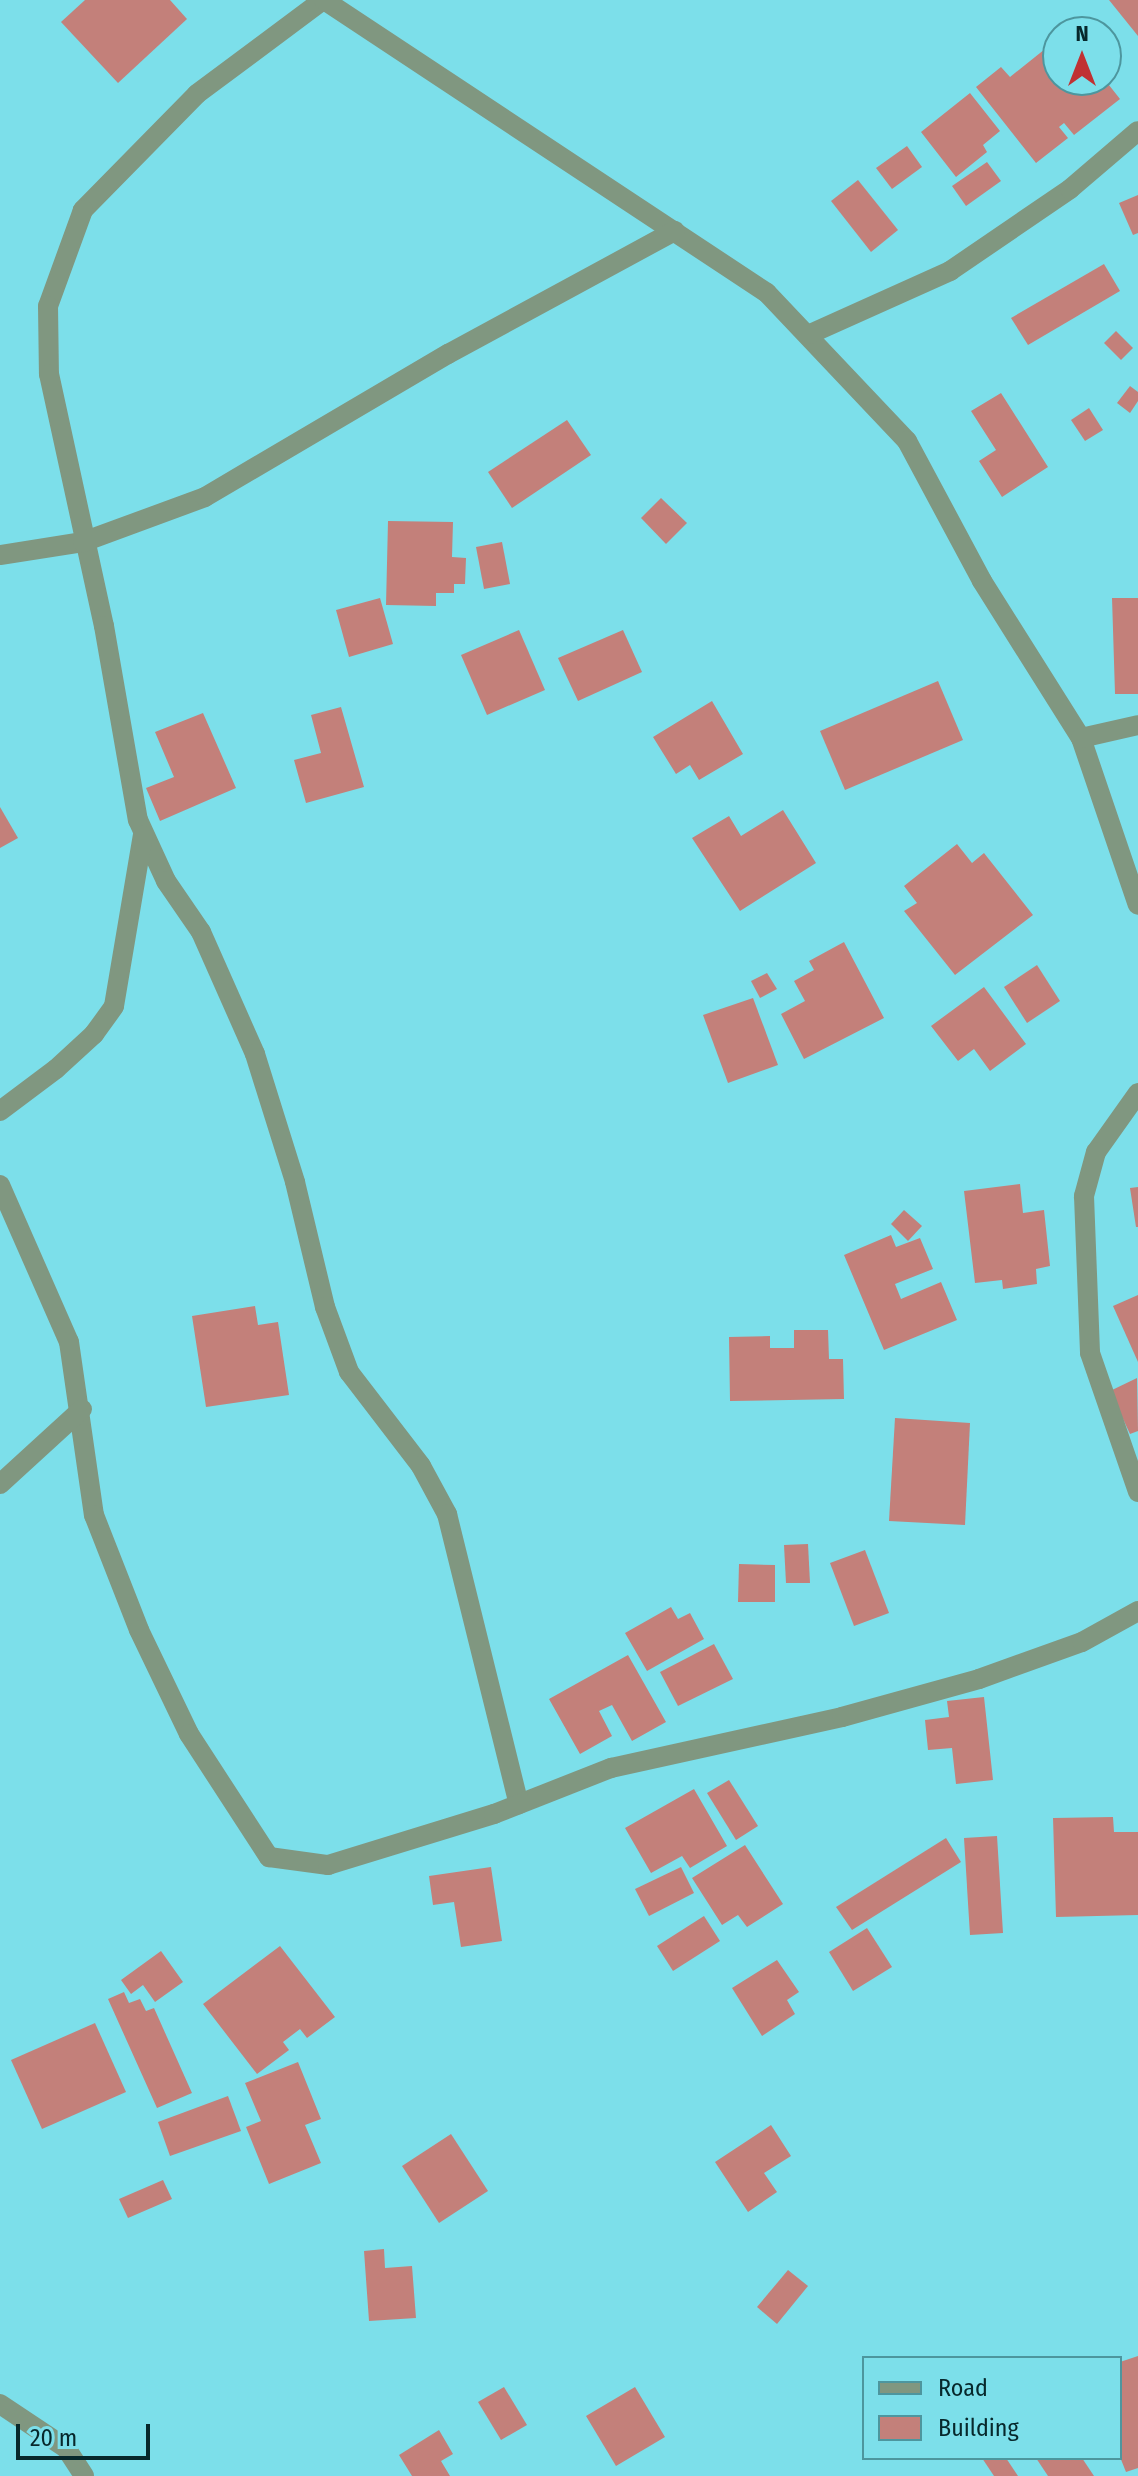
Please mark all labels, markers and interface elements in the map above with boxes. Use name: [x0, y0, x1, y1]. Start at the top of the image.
north arrow: [1042, 16, 1122, 96]
text: N: [1075, 20, 1089, 47]
legend: [862, 2356, 1122, 2460]
text: Road: [938, 2374, 988, 2402]
scale bar: [20, 2408, 154, 2458]
text: Building: [938, 2414, 1019, 2442]
text: 20 m: [30, 2424, 77, 2452]

